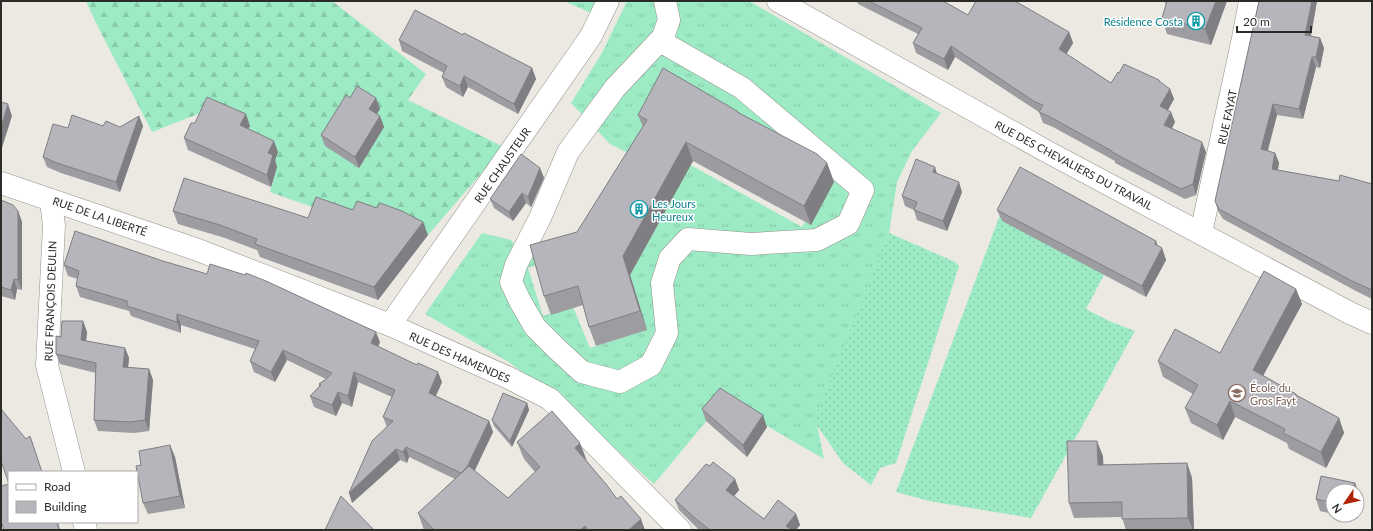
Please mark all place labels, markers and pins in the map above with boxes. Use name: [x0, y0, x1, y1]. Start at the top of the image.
building icon: Résidence Costa: [1186, 11, 1206, 31]
place label: Résidence Costa: [1104, 15, 1183, 28]
place label: Les Jours Heureux: [652, 197, 696, 223]
building icon: Les Jours Heureux: [629, 199, 649, 219]
place label: École du Gros Fayt: [1250, 381, 1296, 407]
school or university icon: École du Gros Fayt: [1227, 383, 1247, 403]

